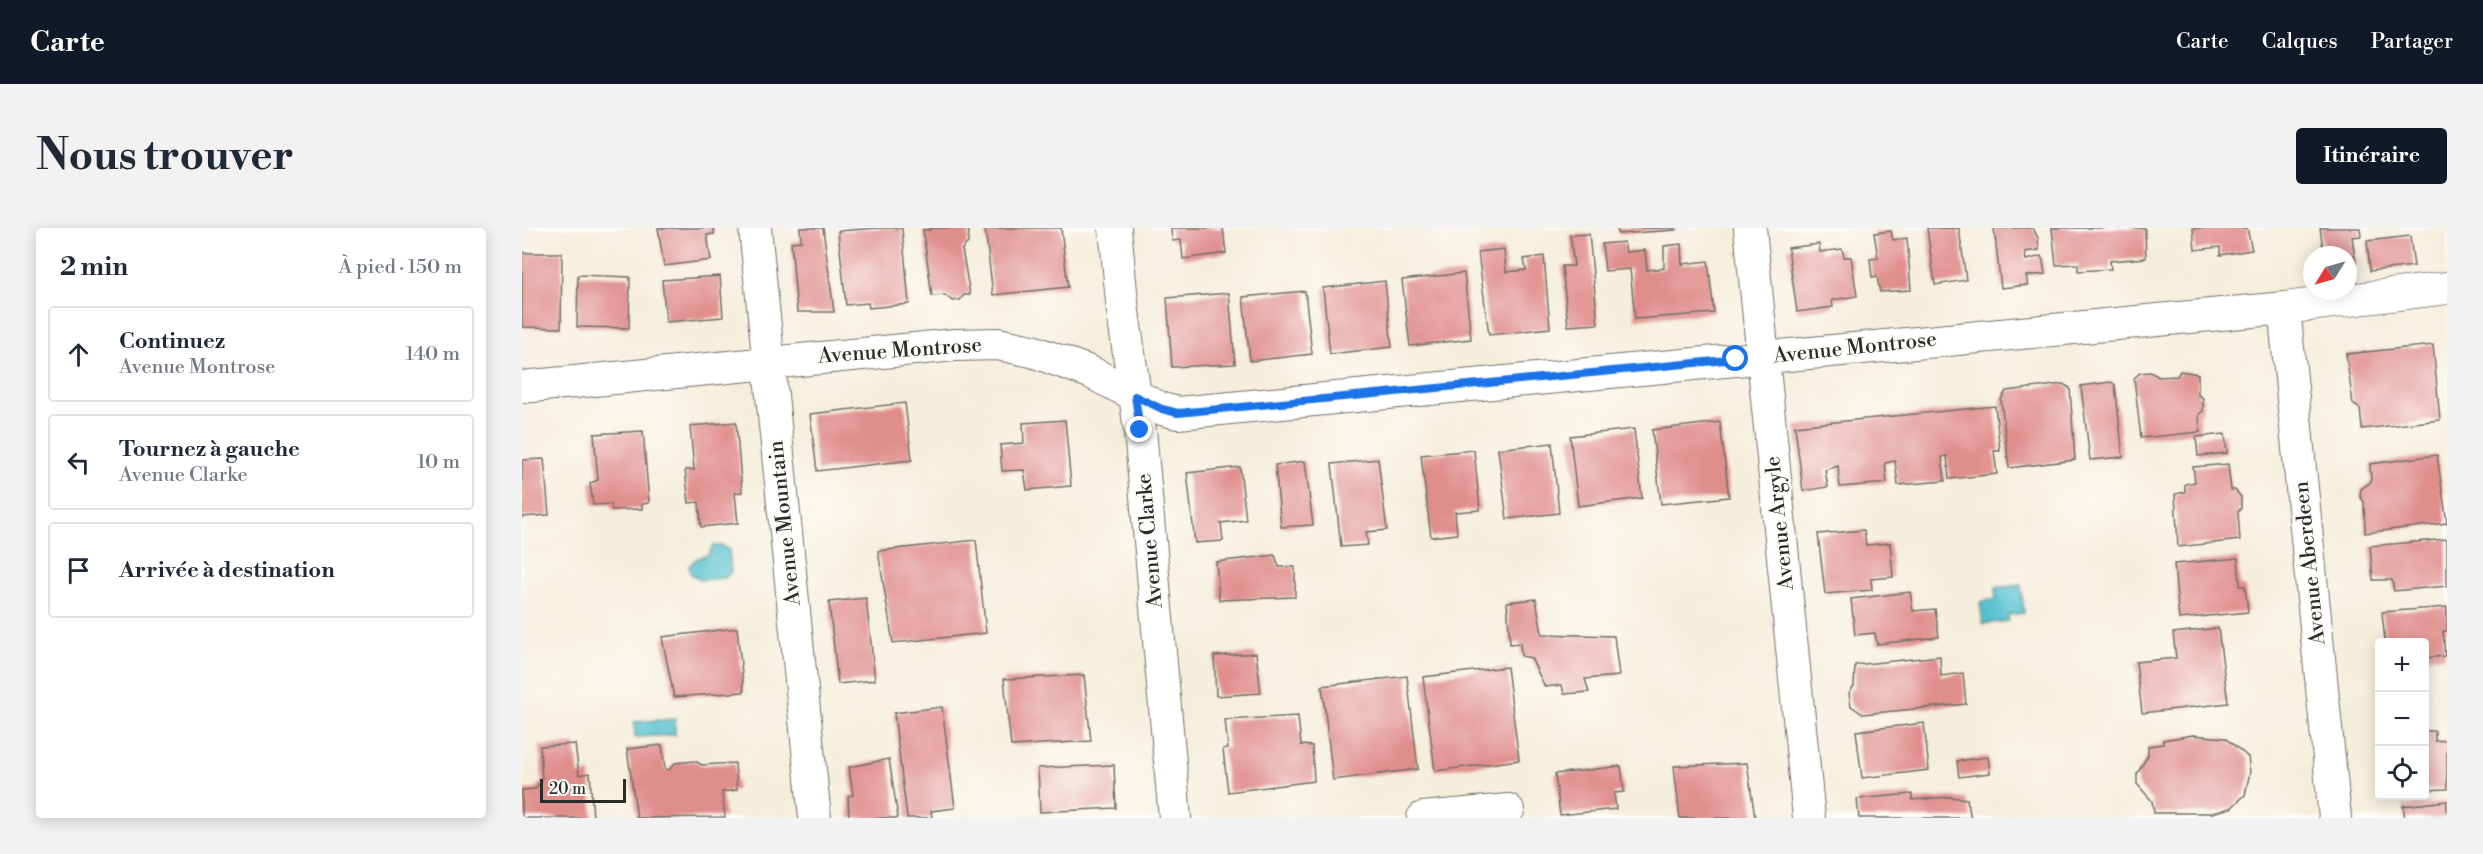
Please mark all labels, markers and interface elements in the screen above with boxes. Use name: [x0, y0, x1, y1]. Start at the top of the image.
text: Carte: [30, 25, 105, 60]
text: Carte: [2176, 29, 2229, 55]
text: Calques: [2262, 29, 2338, 55]
text: Partager: [2371, 29, 2453, 55]
button: Itinéraire: [2296, 128, 2447, 184]
text: Nous trouver: [36, 130, 294, 183]
north arrow: [2303, 246, 2357, 300]
text: 2 min: [60, 251, 128, 283]
text: À pied · 150 m: [338, 255, 462, 280]
street label: Avenue Montrose: [1771, 326, 1938, 370]
text: Continuez: [119, 328, 225, 355]
street label: Avenue Montrose: [816, 332, 983, 370]
icon: ahead: [62, 338, 95, 371]
text: 140 m: [405, 342, 460, 367]
route start: [1722, 345, 1748, 371]
text: Avenue Montrose: [119, 355, 275, 380]
route end: [1126, 416, 1152, 442]
text: Tournez à gauche: [119, 436, 300, 463]
street label: Avenue Mountain: [763, 439, 807, 608]
icon: left: [62, 446, 95, 479]
text: 10 m: [417, 450, 460, 475]
street label: Avenue Argyle: [1760, 455, 1800, 592]
text: Avenue Clarke: [119, 463, 248, 488]
street label: Avenue Clarke: [1131, 473, 1169, 610]
street label: Avenue Aberdeen: [2288, 479, 2332, 647]
icon: arrive: [62, 554, 95, 587]
text: Arrivée à destination: [119, 557, 335, 584]
map controls: [2375, 638, 2429, 800]
button: +: [2375, 638, 2429, 692]
button: −: [2375, 692, 2429, 746]
button: locate: [2375, 746, 2429, 800]
scale bar: [540, 776, 626, 804]
text: 20 m: [549, 779, 586, 799]

